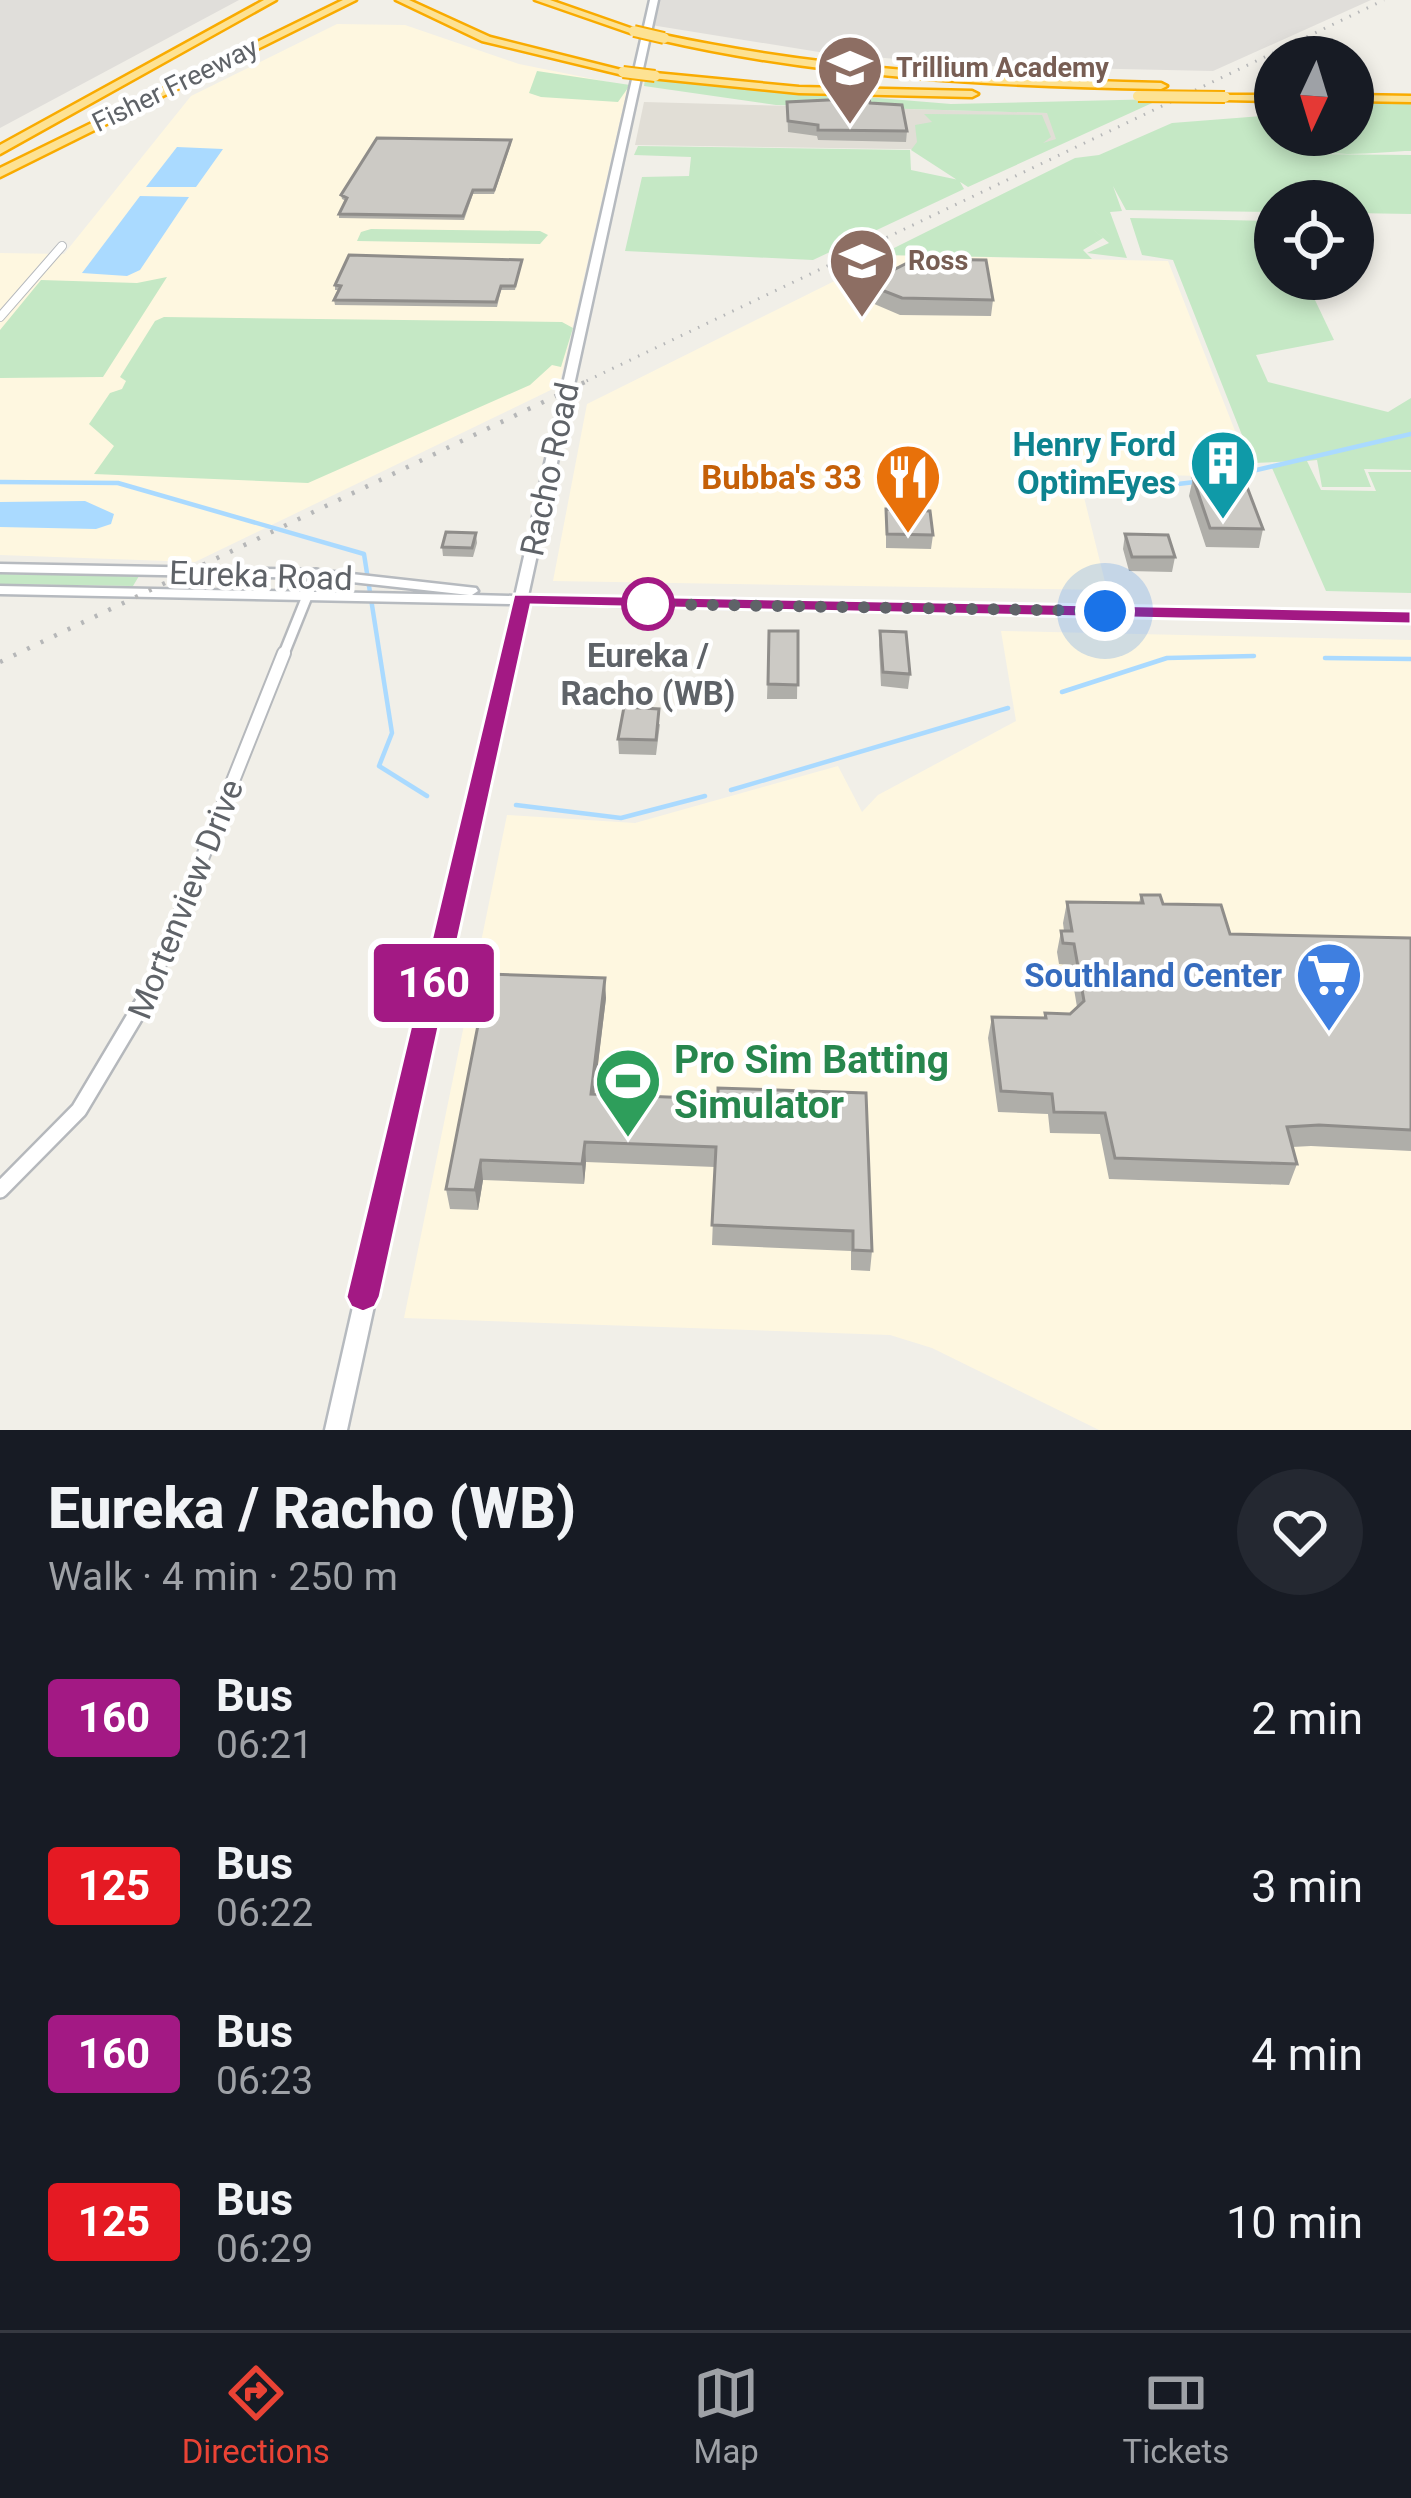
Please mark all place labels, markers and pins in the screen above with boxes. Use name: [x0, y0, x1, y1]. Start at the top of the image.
school or university icon: Trillium Academy: [815, 33, 885, 127]
place label: Trillium Academy: [896, 52, 1109, 84]
school or university icon: Ross: [827, 226, 897, 320]
place label: Ross: [908, 245, 968, 277]
place label: Henry Ford OptimEyes: [1012, 425, 1176, 502]
building icon: Henry Ford OptimEyes: [1188, 428, 1258, 522]
restaurant icon: Bubba's 33: [873, 442, 943, 536]
place label: Bubba's 33: [701, 458, 862, 497]
marker: Eureka / Racho (WB): [623, 579, 673, 629]
place label: Eureka / Racho (WB): [561, 636, 735, 713]
supermarket icon: Southland Center: [1294, 940, 1364, 1034]
place label: Southland Center: [1024, 956, 1282, 995]
place label: Pro Sim Batting Simulator: [674, 1037, 949, 1128]
sports icon: Pro Sim Batting Simulator: [593, 1046, 663, 1140]

